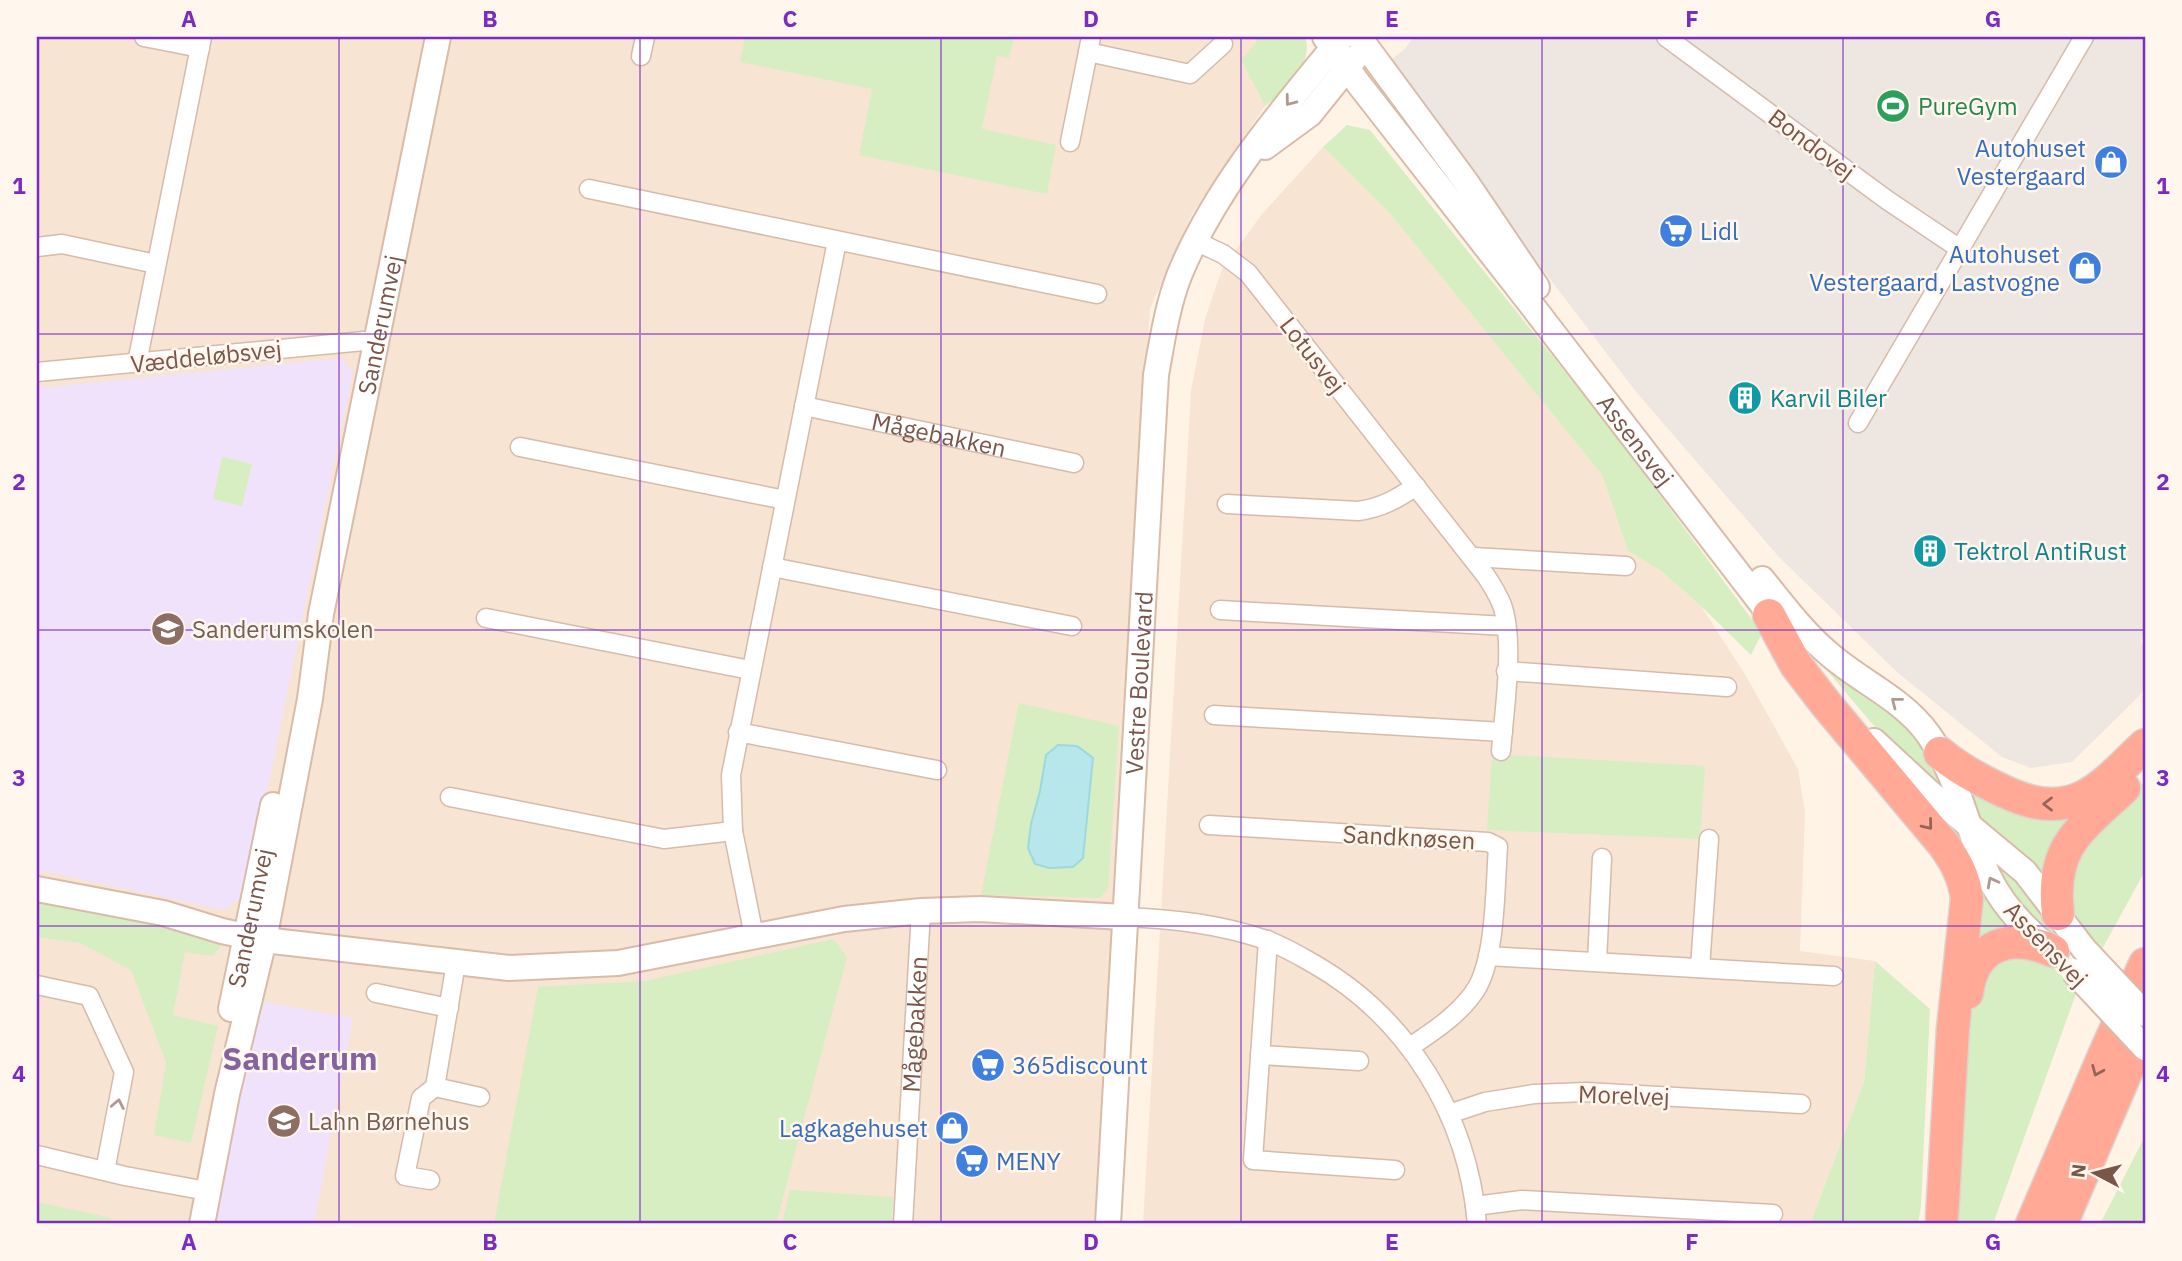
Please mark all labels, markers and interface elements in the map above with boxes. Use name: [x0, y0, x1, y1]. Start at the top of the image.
text: A: [181, 3, 197, 33]
text: B: [482, 3, 498, 33]
text: C: [783, 3, 798, 33]
text: D: [1083, 3, 1099, 33]
text: E: [1385, 3, 1399, 33]
text: F: [1685, 3, 1699, 33]
text: G: [1985, 3, 2001, 33]
sports icon: PureGym: [1874, 87, 1912, 125]
place label: PureGym: [1918, 90, 2018, 122]
one-way arrow: [1285, 94, 1298, 106]
street label: Bondovej: [1762, 101, 1862, 187]
place label: Autohuset Vestergaard: [1957, 132, 2086, 192]
shop icon: Autohuset Vestergaard: [2092, 143, 2130, 181]
text: 1: [12, 170, 26, 200]
text: 1: [2156, 170, 2170, 200]
supermarket icon: Lidl: [1657, 212, 1695, 250]
place label: Lidl: [1700, 215, 1738, 247]
place label: Autohuset Vestergaard, Lastvogne: [1809, 238, 2060, 298]
shop icon: Autohuset Vestergaard, Lastvogne: [2066, 249, 2104, 287]
street label: Sanderumvej: [350, 252, 409, 397]
street label: Lotusvej: [1273, 310, 1353, 400]
street label: Væddeløbsvej: [129, 332, 283, 380]
building icon: Karvil Biler: [1726, 379, 1764, 417]
place label: Karvil Biler: [1770, 382, 1887, 414]
street label: Assensvej: [1590, 388, 1681, 493]
street label: Mågebakken: [869, 405, 1009, 464]
text: 2: [12, 466, 26, 496]
text: 2: [2156, 466, 2170, 496]
building icon: Tektrol AntiRust: [1911, 532, 1949, 570]
place label: Tektrol AntiRust: [1954, 535, 2127, 567]
street label: Vestre Boulevard: [1117, 590, 1160, 776]
school or university icon: Sanderumskolen: [149, 610, 187, 648]
place label: Sanderumskolen: [192, 613, 374, 645]
one-way arrow: [1891, 698, 1904, 710]
text: 3: [12, 762, 26, 792]
text: 3: [2156, 762, 2170, 792]
one-way arrow: [2043, 796, 2053, 812]
one-way arrow: [1920, 816, 1932, 829]
street label: Sandknøsen: [1342, 818, 1476, 856]
street label: Sanderumvej: [220, 845, 280, 990]
one-way arrow: [1987, 877, 2000, 889]
street label: Assensvej: [1997, 894, 2095, 994]
street label: Mågebakken: [895, 955, 934, 1093]
district label: Sanderum: [222, 1037, 378, 1079]
supermarket icon: 365discount: [969, 1046, 1007, 1084]
place label: 365discount: [1012, 1049, 1148, 1081]
text: 4: [12, 1058, 26, 1088]
text: 4: [2156, 1058, 2170, 1088]
one-way arrow: [2091, 1064, 2105, 1076]
street label: Morelvej: [1578, 1077, 1670, 1113]
one-way arrow: [109, 1098, 124, 1110]
school or university icon: Lahn Børnehus: [265, 1102, 303, 1140]
place label: Lahn Børnehus: [308, 1105, 470, 1137]
shop icon: Lagkagehuset: [933, 1109, 971, 1147]
place label: Lagkagehuset: [779, 1112, 928, 1144]
north arrow: [2060, 1138, 2130, 1208]
supermarket icon: MENY: [953, 1142, 991, 1180]
place label: MENY: [996, 1145, 1061, 1177]
text: N: [2065, 1163, 2091, 1179]
text: A: [181, 1226, 197, 1256]
text: B: [482, 1226, 498, 1256]
text: C: [783, 1226, 798, 1256]
text: D: [1083, 1226, 1099, 1256]
text: E: [1385, 1226, 1399, 1256]
text: F: [1685, 1226, 1699, 1256]
text: G: [1985, 1226, 2001, 1256]

